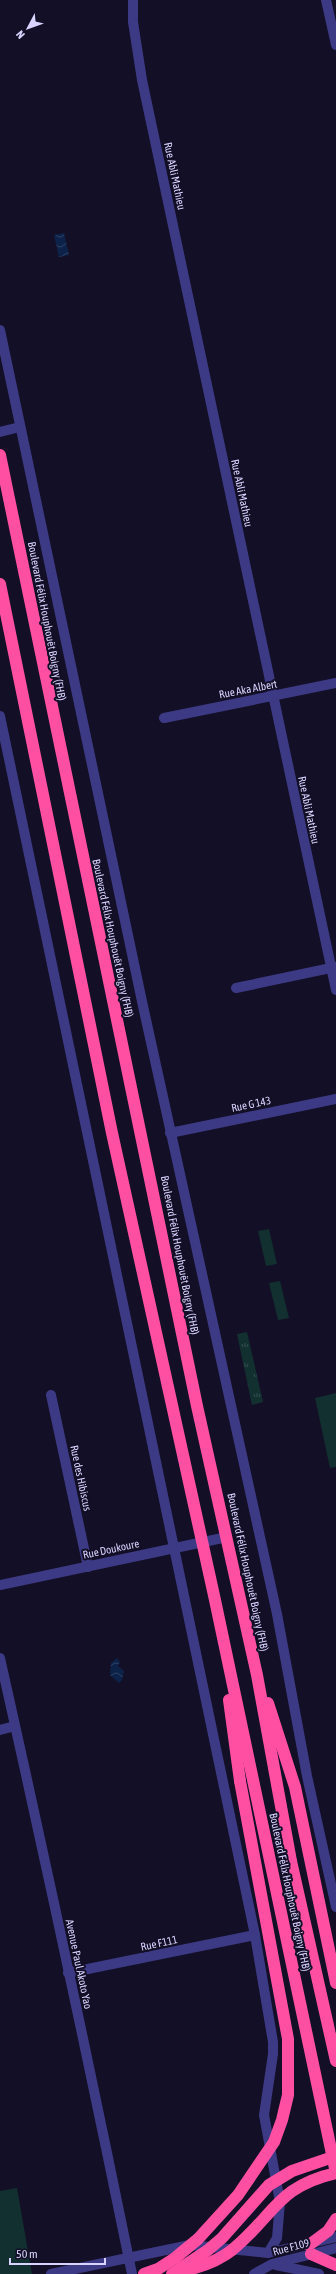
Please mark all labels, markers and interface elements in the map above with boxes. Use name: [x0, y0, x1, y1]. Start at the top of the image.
north arrow: [8, 8, 48, 48]
text: N: [14, 28, 27, 41]
street label: Rue Abli Mathieu: [162, 141, 188, 211]
street label: Rue Abli Mathieu: [229, 458, 255, 528]
street label: Boulevard Félix Houphouët Boigny (FHB): [26, 541, 68, 702]
street label: Rue Aka Albert: [218, 677, 278, 701]
street label: Rue Abli Mathieu: [296, 775, 322, 845]
street label: Boulevard Félix Houphouët Boigny (FHB): [90, 858, 136, 1019]
street label: Rue G 143: [230, 1094, 272, 1114]
street label: Boulevard Félix Houphouët Boigny (FHB): [159, 1175, 201, 1336]
street label: Rue des Hibiscus: [68, 1444, 94, 1512]
street label: Boulevard Félix Houphouët Boigny (FHB): [225, 1492, 271, 1653]
street label: Rue Doukoure: [82, 1537, 140, 1561]
street label: Boulevard Félix Houphouët Boigny (FHB): [267, 1812, 313, 1973]
street label: Avenue Paul Akoto Yao: [64, 1918, 94, 2010]
street label: Rue F111: [140, 1933, 178, 1953]
street label: Rue F109: [271, 2236, 311, 2258]
scale bar: [10, 2240, 105, 2266]
text: 50 m: [16, 2247, 38, 2261]

